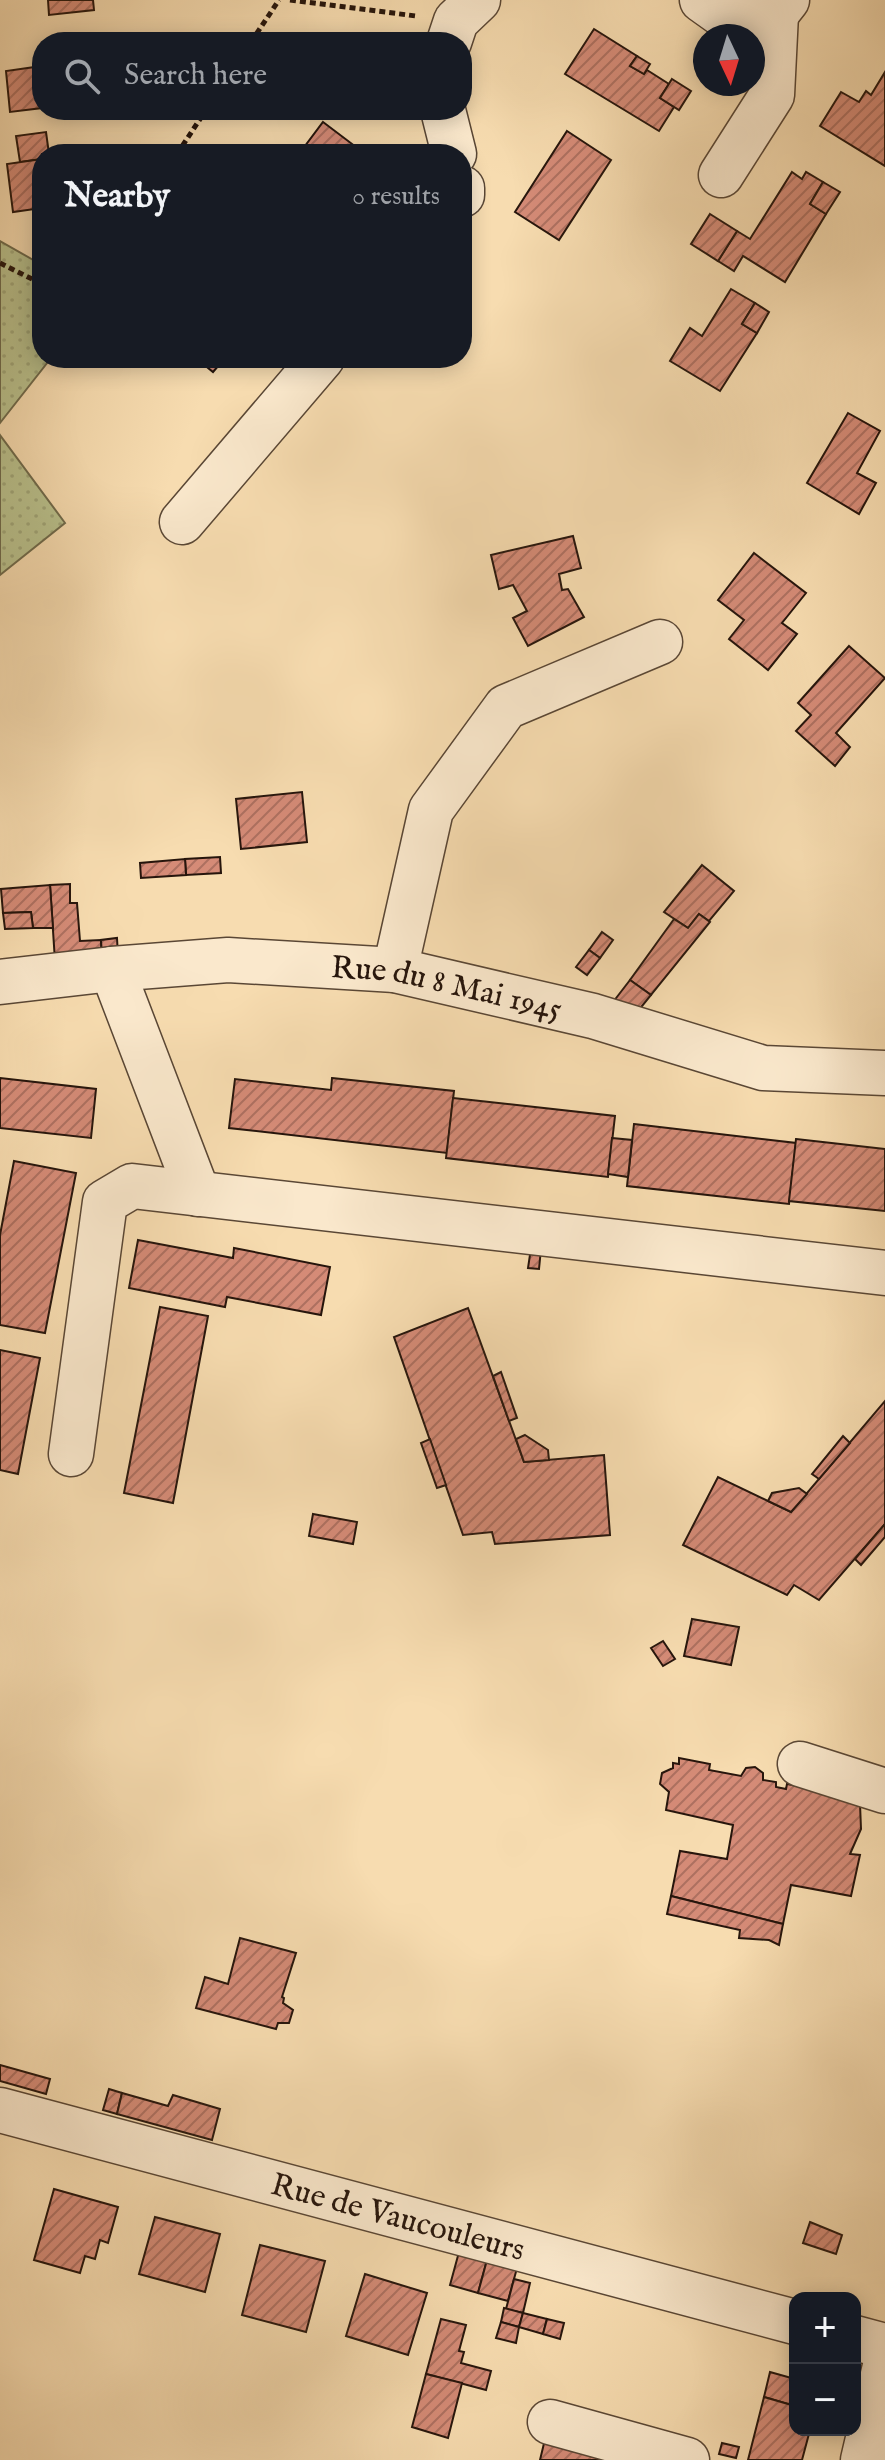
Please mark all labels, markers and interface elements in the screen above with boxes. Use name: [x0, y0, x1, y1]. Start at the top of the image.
north arrow: [693, 24, 765, 96]
search box: [32, 32, 472, 120]
icon: search: [60, 54, 104, 98]
text: Search here: [124, 57, 267, 95]
text: Nearby: [64, 175, 170, 218]
text: 0 results: [352, 180, 440, 213]
street label: Rue du 8 Mai 1945: [330, 948, 566, 1031]
street label: Rue de Vaucouleurs: [266, 2165, 529, 2272]
map controls: [789, 2292, 861, 2436]
button: +: [789, 2292, 861, 2364]
button: −: [789, 2364, 861, 2436]

